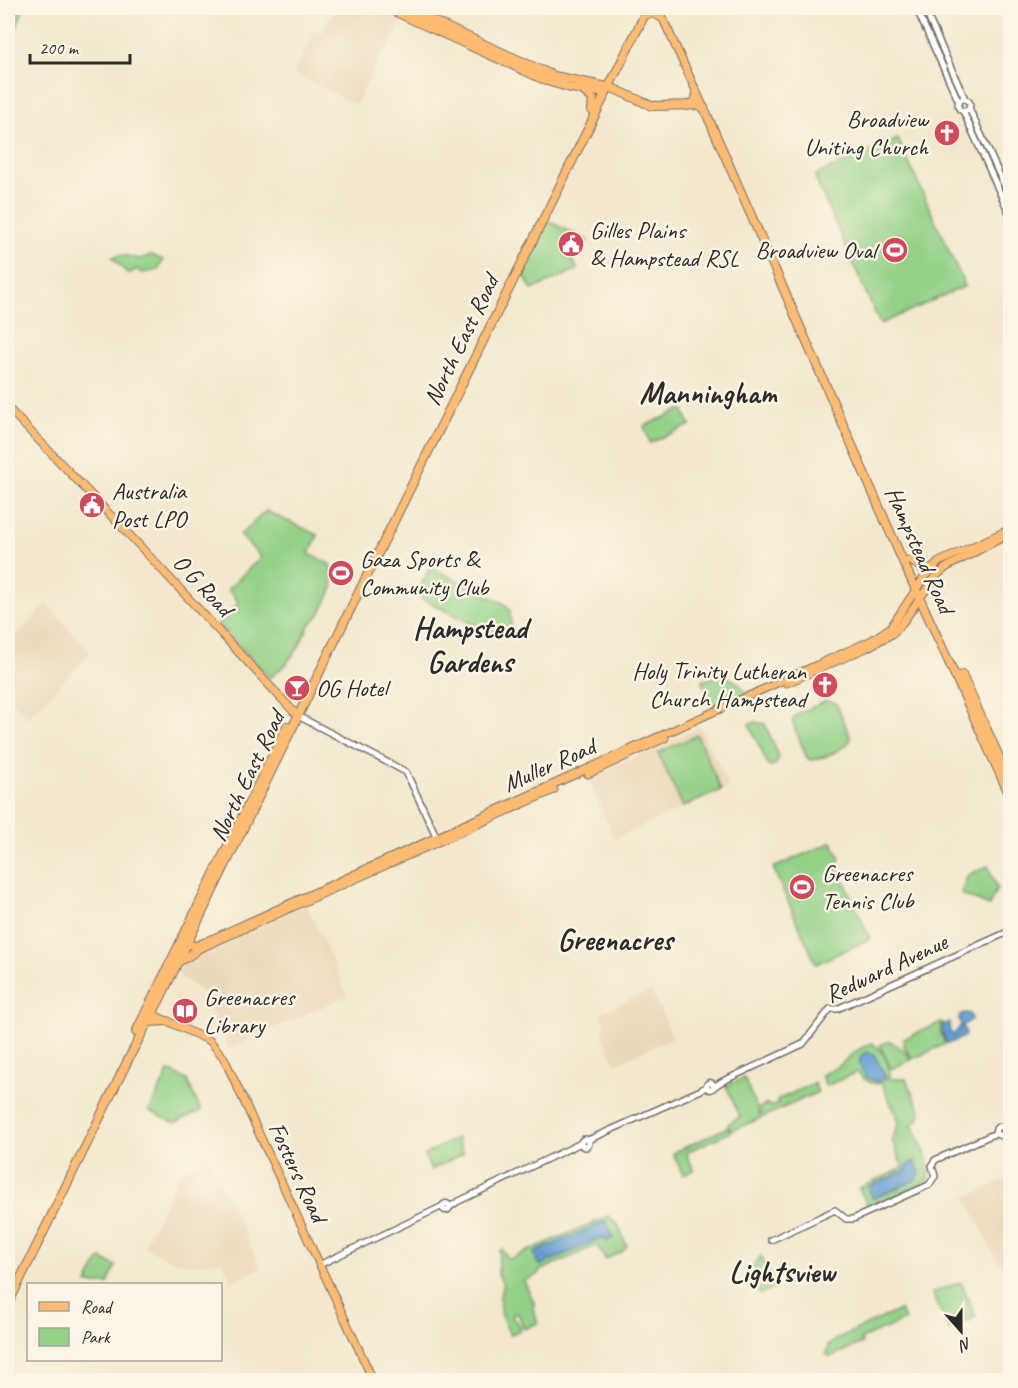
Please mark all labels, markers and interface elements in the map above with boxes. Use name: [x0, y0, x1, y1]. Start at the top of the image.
scale bar: [30, 27, 130, 65]
text: 200 m: [39, 37, 80, 59]
place label: Broadview Uniting Church: [804, 104, 930, 162]
church icon: Broadview Uniting Church: [932, 118, 962, 148]
place label: Gilles Plains & Hampstead RSL: [590, 215, 739, 273]
public building icon: Gilles Plains & Hampstead RSL: [556, 229, 586, 259]
place label: Broadview Oval: [755, 235, 880, 265]
sports icon: Broadview Oval: [880, 235, 910, 265]
street label: North East Road: [417, 267, 507, 410]
district label: Manningham: [640, 374, 778, 412]
place label: Australia Post LPO: [112, 476, 189, 534]
street label: Hampstead Road: [879, 482, 963, 621]
public building icon: Australia Post LPO: [77, 490, 107, 520]
place label: Gaza Sports & Community Club: [360, 544, 490, 602]
street label: O G Road: [167, 547, 242, 625]
sports icon: Gaza Sports & Community Club: [326, 558, 356, 588]
district label: Hampstead Gardens: [413, 609, 532, 681]
place label: Holy Trinity Lutheran Church Hampstead: [632, 656, 810, 714]
church icon: Holy Trinity Lutheran Church Hampstead: [810, 670, 840, 700]
bar icon: OG Hotel: [282, 673, 312, 703]
place label: OG Hotel: [316, 673, 391, 703]
street label: North East Road: [203, 703, 293, 846]
street label: Muller Road: [498, 730, 603, 799]
place label: Greenacres Tennis Club: [822, 858, 915, 916]
sports icon: Greenacres Tennis Club: [787, 872, 817, 902]
district label: Greenacres: [558, 921, 676, 959]
street label: Redward Avenue: [820, 926, 954, 1009]
place label: Greenacres Library: [204, 982, 296, 1040]
library icon: Greenacres Library: [170, 996, 200, 1026]
street label: Fosters Road: [262, 1117, 336, 1230]
district label: Lightsview: [729, 1253, 837, 1291]
legend: [27, 1283, 222, 1361]
text: Road: [81, 1296, 114, 1318]
north arrow: [931, 1301, 991, 1361]
text: Park: [81, 1326, 111, 1348]
text: N: [955, 1333, 974, 1356]

